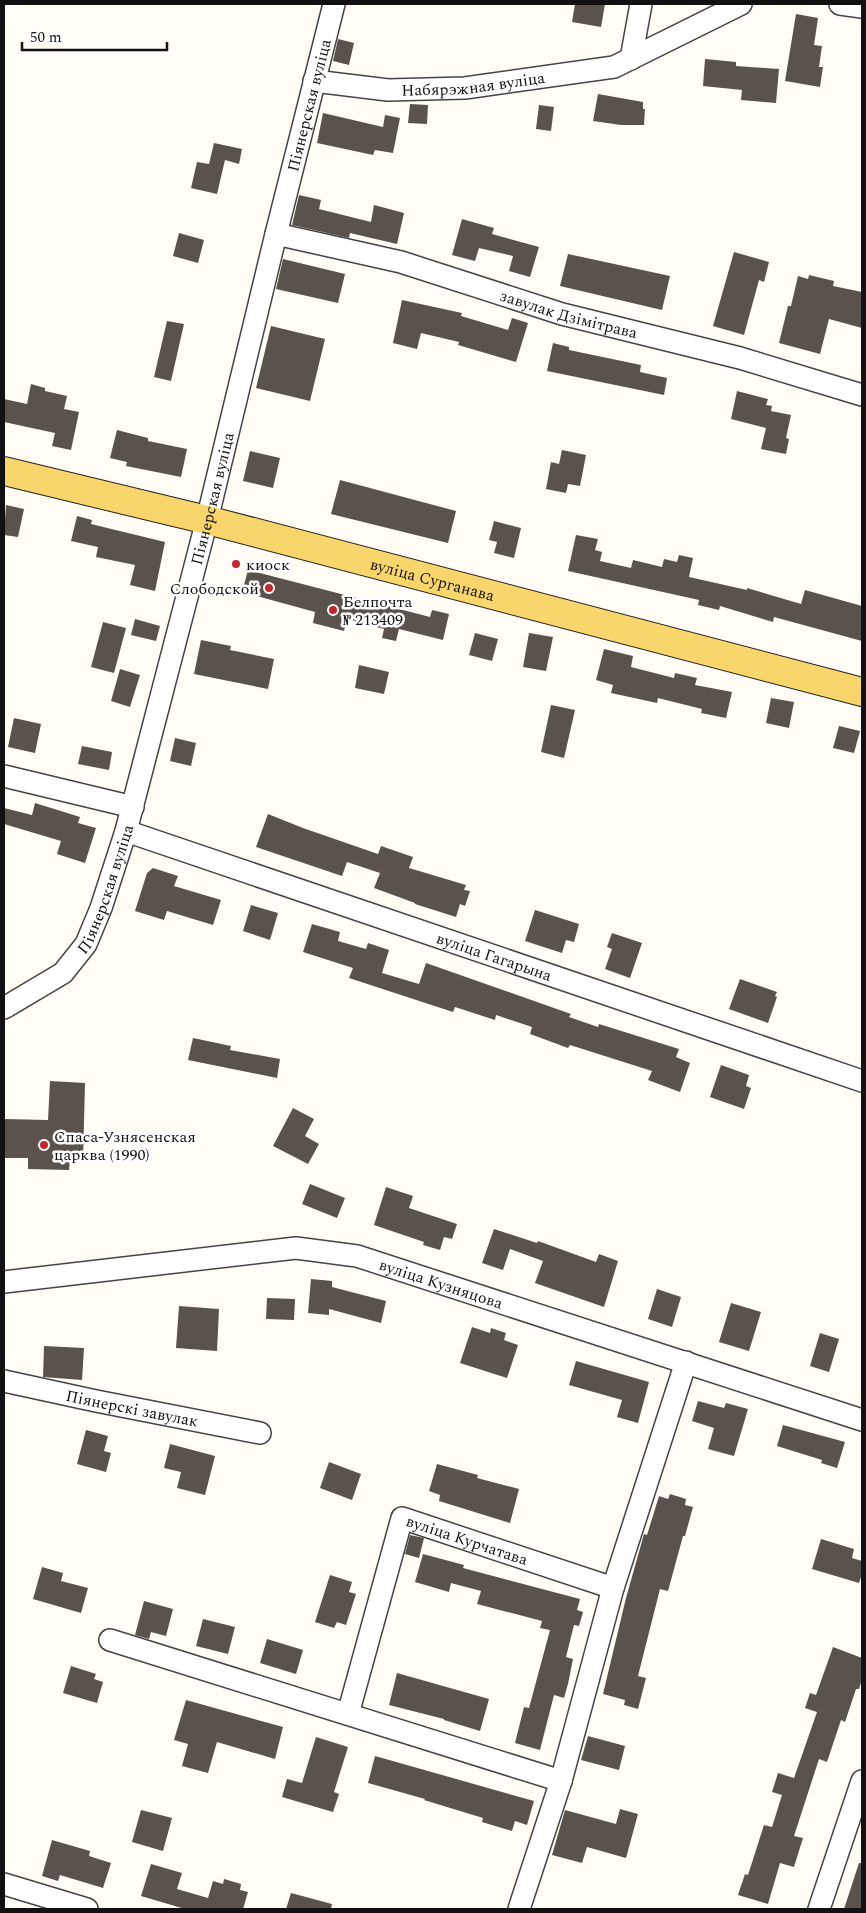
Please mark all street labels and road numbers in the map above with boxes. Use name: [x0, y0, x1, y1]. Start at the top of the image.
street label: Піянерская вуліца: [281, 36, 338, 174]
street label: Набярэжная вуліца: [401, 66, 547, 103]
street label: завулак Дзімітрава: [497, 284, 640, 345]
street label: Піянерская вуліца: [185, 430, 241, 568]
street label: вуліца Сурганава: [367, 552, 497, 608]
street label: Піянерская вуліца: [71, 822, 140, 960]
street label: вуліца Гагарына: [433, 926, 555, 988]
street label: вуліца Кузняцова: [376, 1253, 506, 1316]
street label: Піянерскі завулак: [64, 1384, 200, 1434]
street label: вуліца Курчатава: [403, 1509, 531, 1572]

